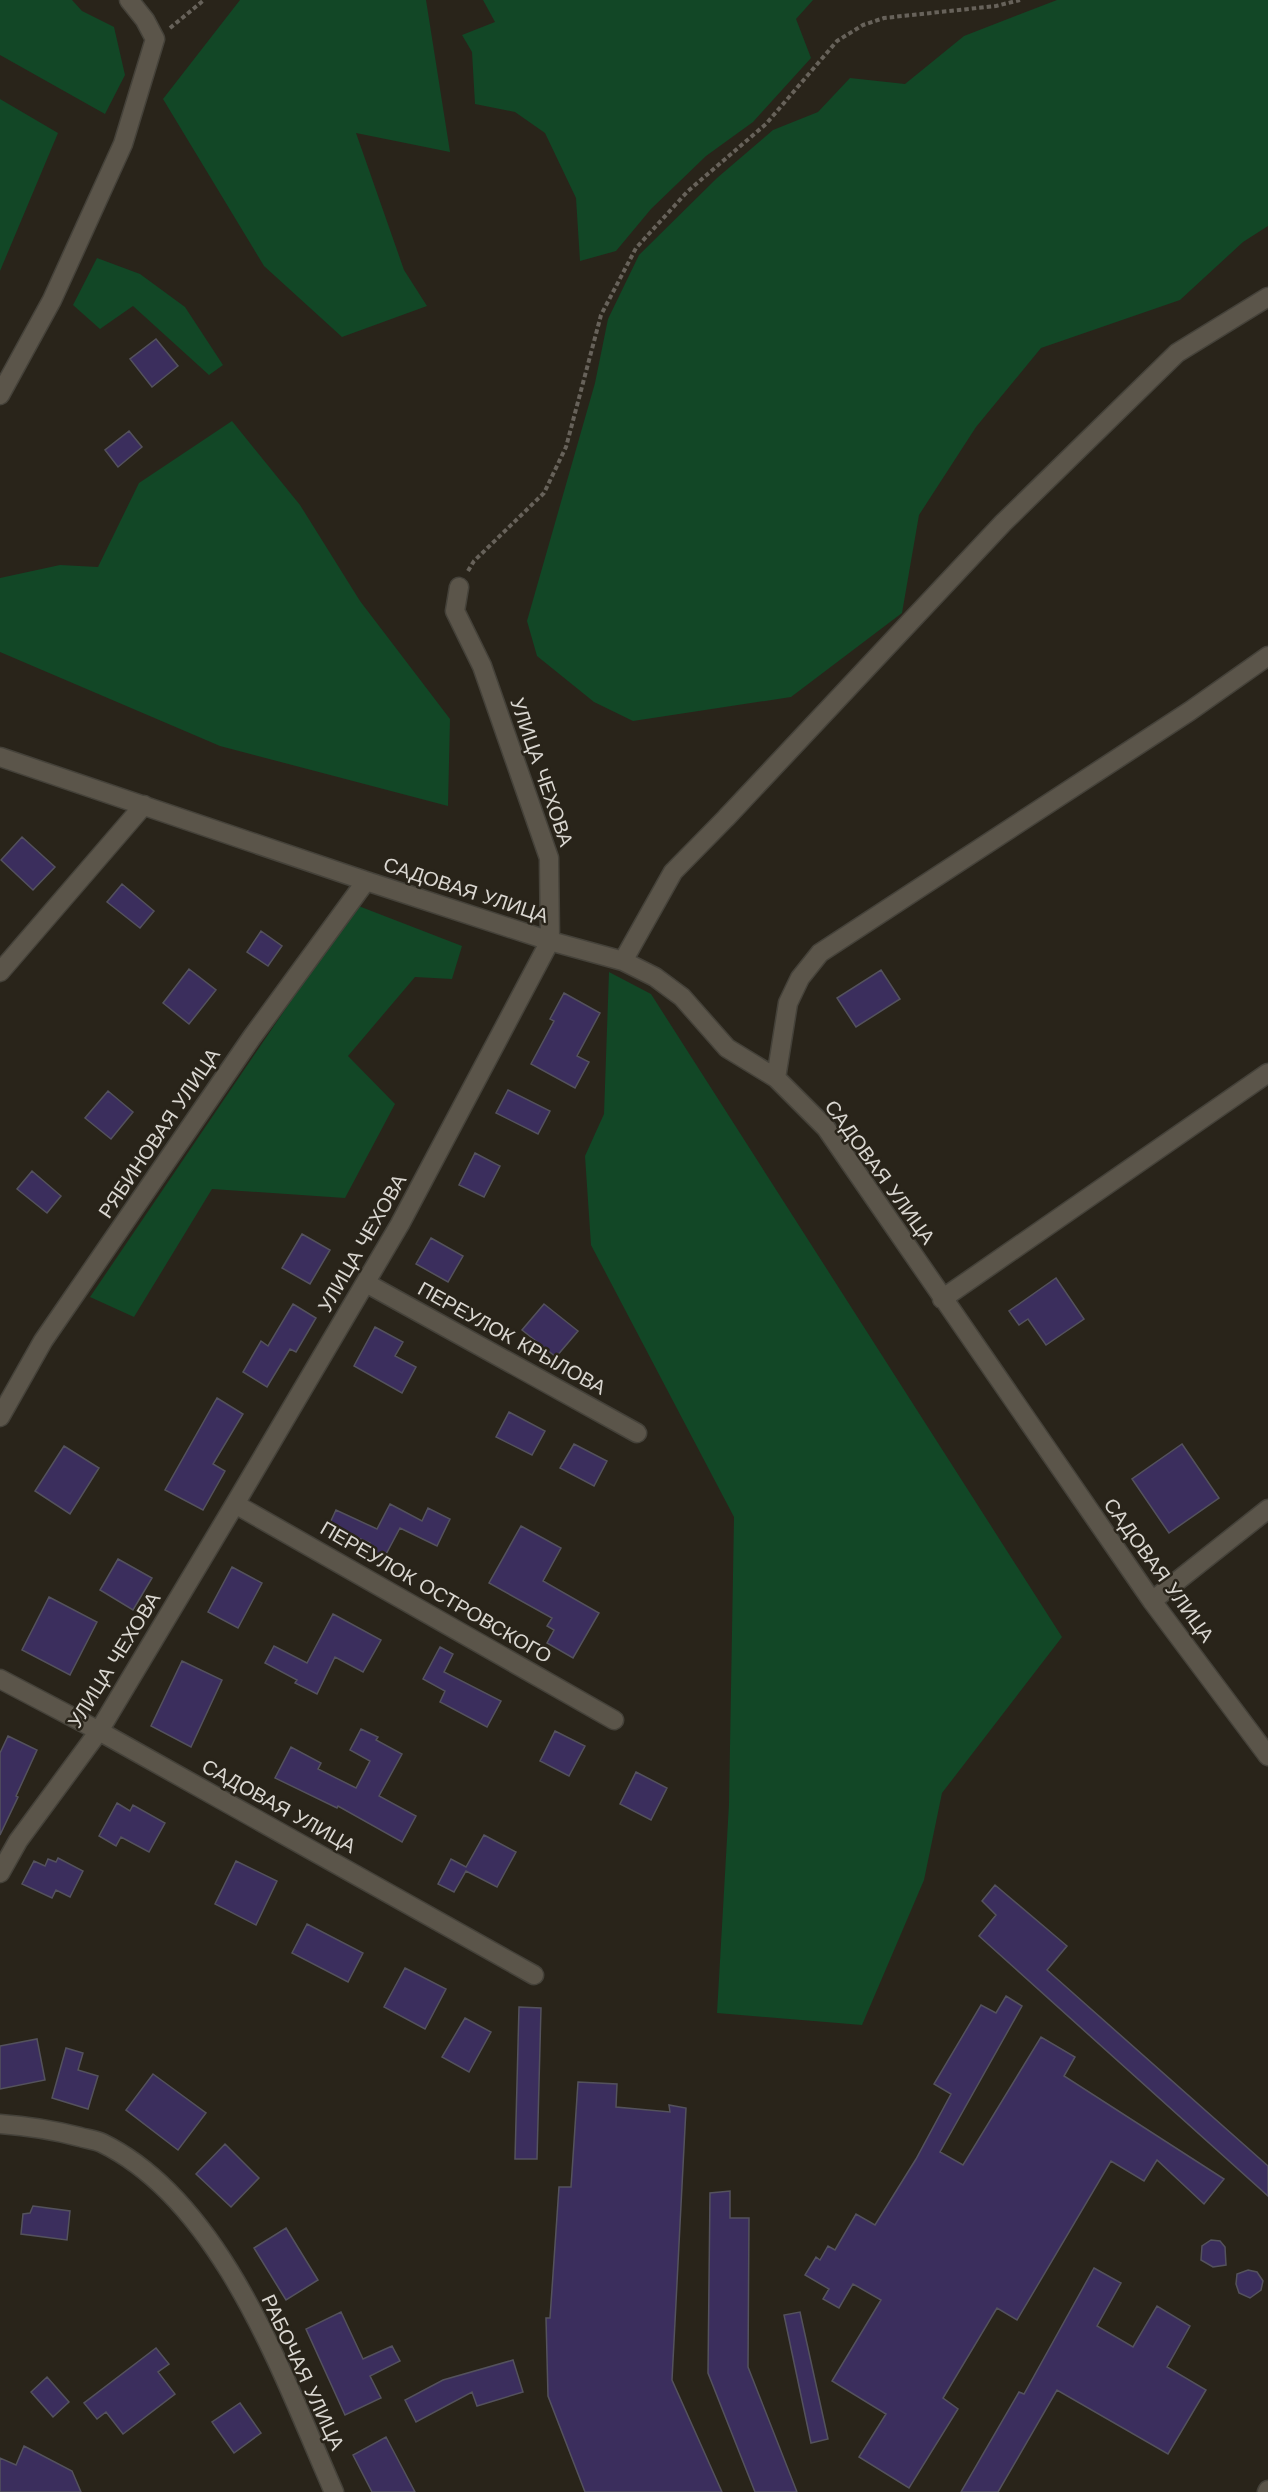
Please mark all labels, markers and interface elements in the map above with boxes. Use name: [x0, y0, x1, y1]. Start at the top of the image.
street label: УЛИЦА ЧЕХОВА: [505, 695, 579, 850]
street label: САДОВАЯ УЛИЦА: [380, 852, 552, 928]
street label: РЯБИНОВАЯ УЛИЦА: [93, 1043, 225, 1223]
street label: САДОВАЯ УЛИЦА: [820, 1095, 941, 1249]
street label: УЛИЦА ЧЕХОВА: [313, 1169, 412, 1316]
street label: ПЕРЕУЛОК КРЫЛОВА: [414, 1276, 611, 1400]
street label: САДОВАЯ УЛИЦА: [1099, 1493, 1220, 1647]
street label: ПЕРЕУЛОК ОСТРОВСКОГО: [316, 1516, 556, 1668]
street label: УЛИЦА ЧЕХОВА: [63, 1587, 166, 1732]
street label: САДОВАЯ УЛИЦА: [198, 1754, 361, 1859]
street label: РАБОЧАЯ УЛИЦА: [256, 2290, 350, 2454]

